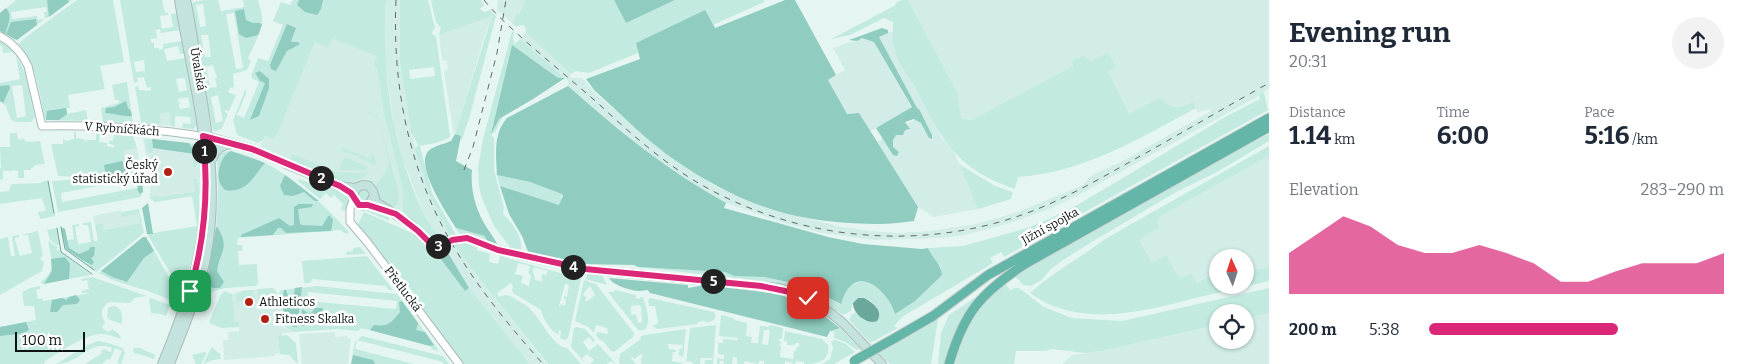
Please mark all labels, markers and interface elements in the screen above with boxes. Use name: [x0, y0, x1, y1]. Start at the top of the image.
text: Evening run: [1289, 16, 1450, 49]
button: share: [1672, 17, 1724, 69]
street label: Úvalská: [187, 46, 210, 92]
text: 20:31: [1289, 52, 1327, 71]
text: Distance: [1289, 104, 1346, 121]
text: Time: [1437, 104, 1470, 121]
text: Pace: [1584, 104, 1615, 121]
street label: V Rybníčkách: [84, 119, 160, 139]
text: 1.14: [1289, 121, 1331, 151]
text: 6:00: [1437, 121, 1489, 151]
text: 5:16: [1584, 121, 1629, 151]
text: km: [1331, 131, 1355, 148]
text: /km: [1629, 131, 1658, 148]
pin: 1: [192, 138, 216, 164]
text: 1: [201, 143, 208, 160]
place label: Český statistický úřad: [72, 157, 159, 186]
marker: Český statistický úřad: [162, 166, 174, 178]
pin: 2: [308, 166, 334, 190]
text: 2: [318, 170, 325, 187]
text: Elevation: [1289, 180, 1359, 199]
text: 283–290 m: [1640, 180, 1724, 199]
street label: Jižní spojka: [1018, 204, 1081, 248]
pin: 3: [426, 234, 450, 258]
text: 3: [434, 238, 443, 255]
north arrow: [1209, 249, 1254, 294]
map controls: [1209, 249, 1254, 349]
pin: 4: [560, 254, 586, 280]
text: 4: [569, 259, 578, 276]
street label: Přetlucká: [382, 264, 425, 315]
pin: 5: [700, 268, 726, 294]
pin: [169, 270, 211, 312]
text: 5: [710, 273, 717, 290]
icon: arrive: [176, 277, 204, 305]
pin: [787, 277, 829, 319]
icon: check: [794, 284, 822, 312]
place label: Athleticos: [259, 295, 316, 309]
marker: Athleticos: [243, 296, 255, 308]
button: locate: [1209, 304, 1254, 349]
place label: Fitness Skalka: [275, 312, 355, 326]
marker: Fitness Skalka: [259, 313, 271, 325]
text: 200 m: [1289, 320, 1336, 339]
text: 5:38: [1369, 320, 1400, 339]
scale bar: [15, 329, 85, 352]
text: 100 m: [22, 332, 62, 349]

